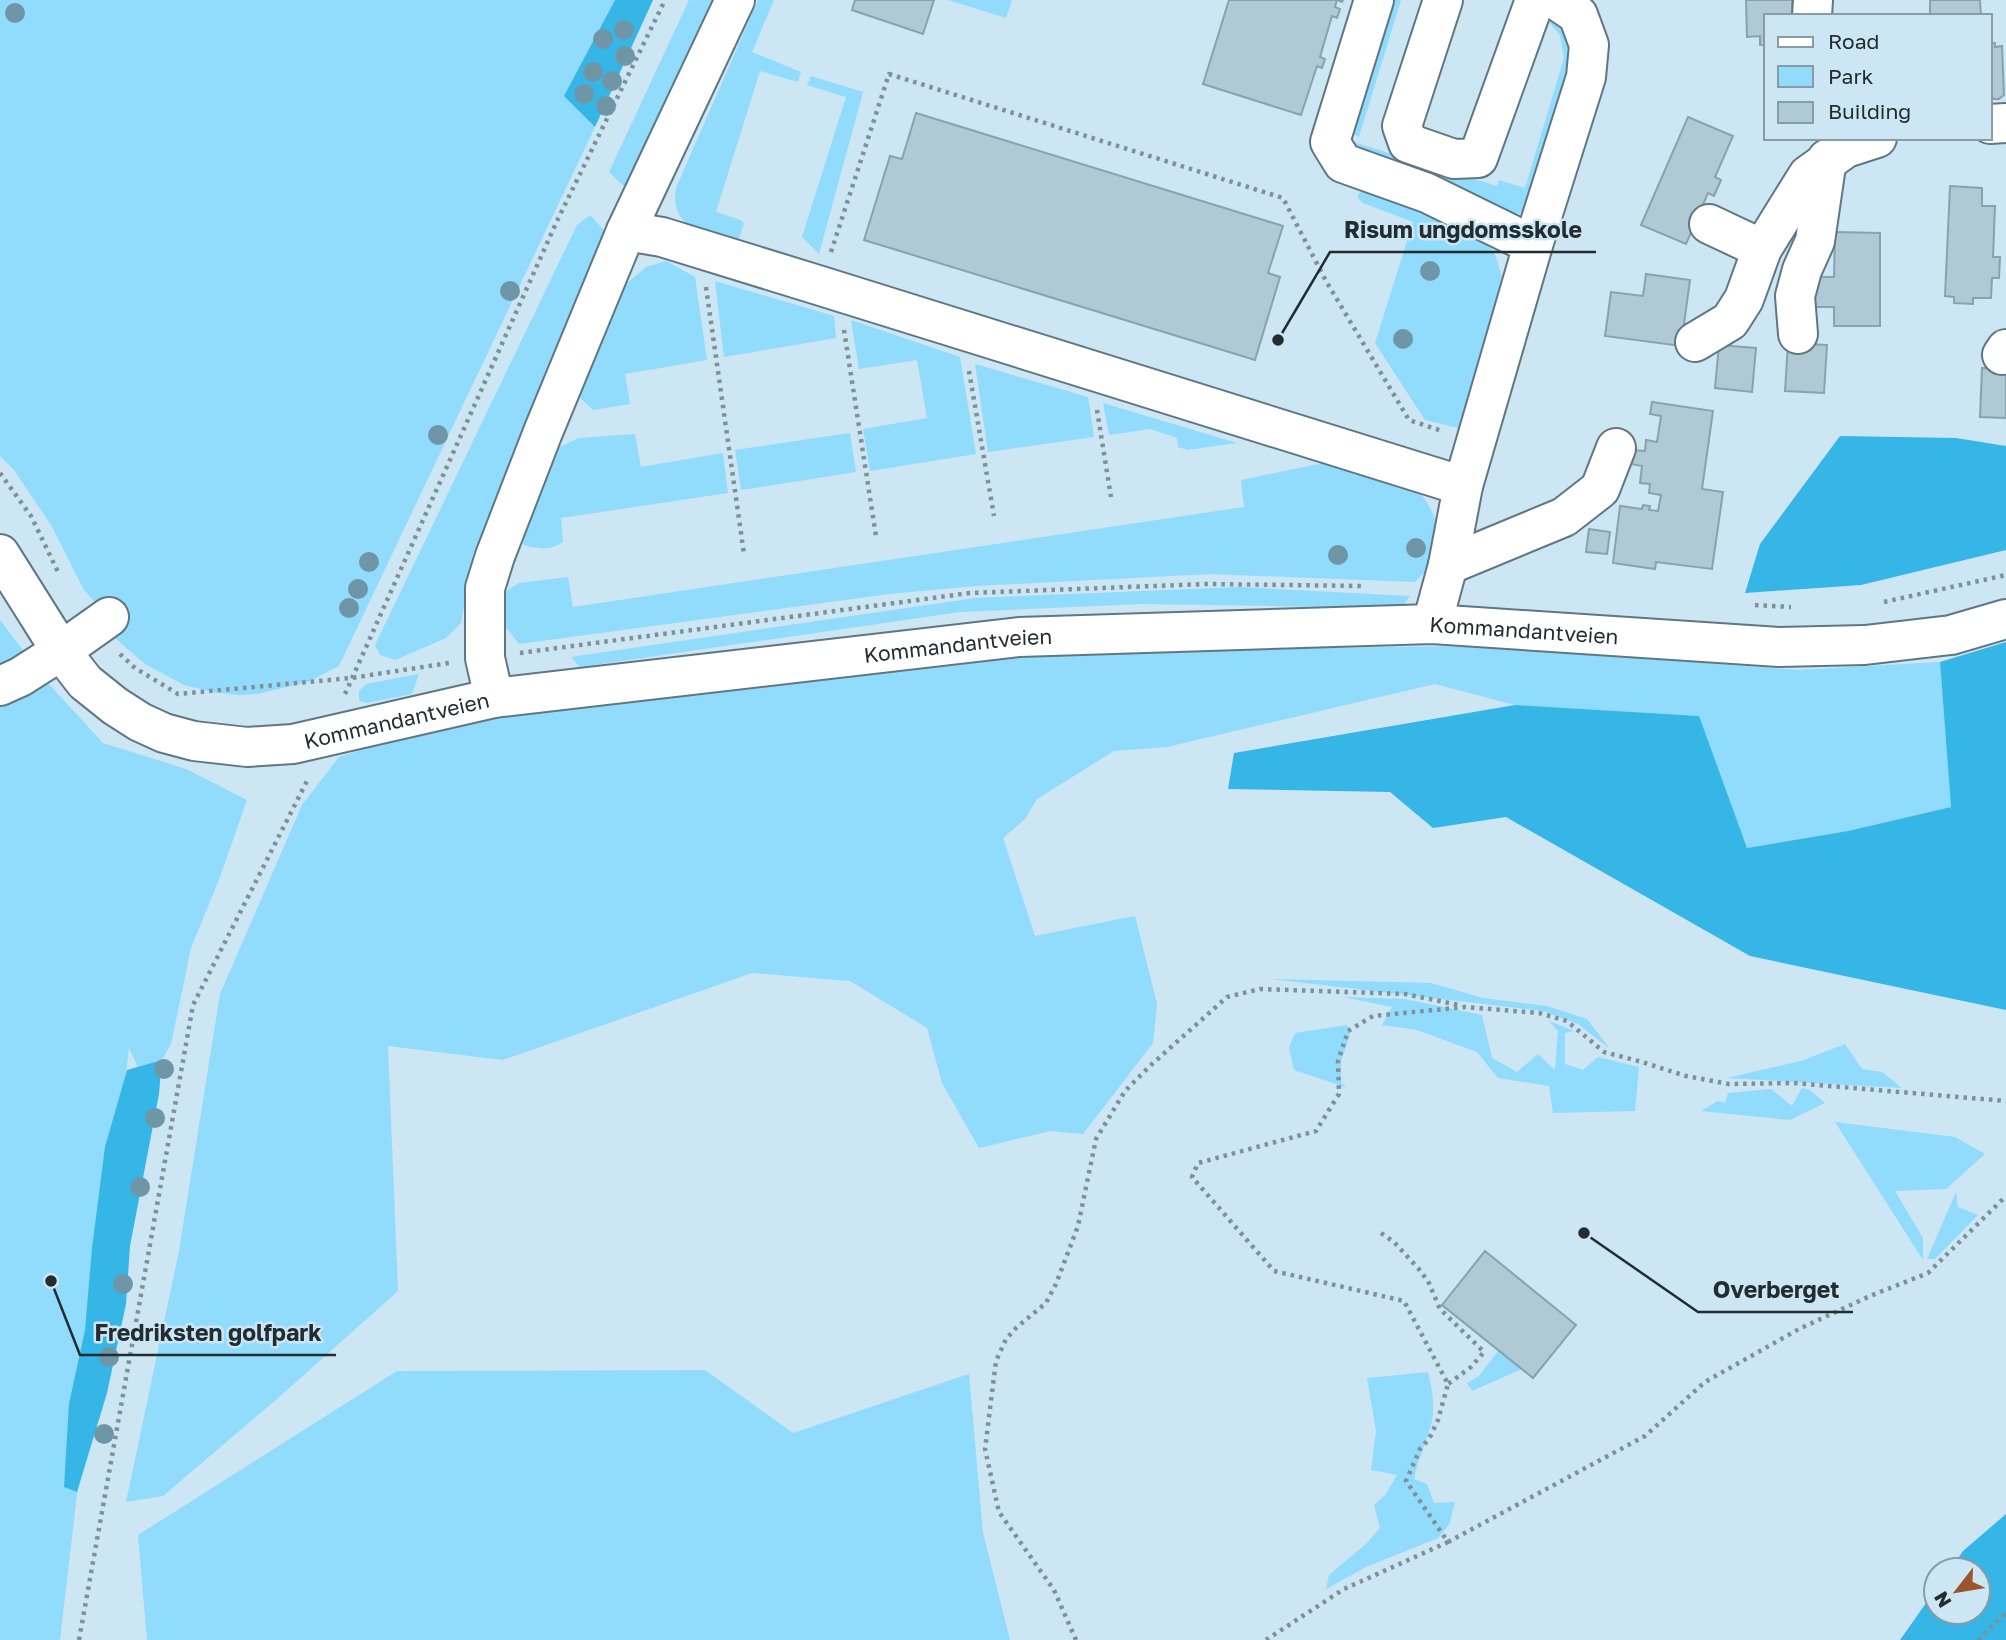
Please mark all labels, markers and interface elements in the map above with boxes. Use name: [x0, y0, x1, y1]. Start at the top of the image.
legend: [1764, 14, 1992, 140]
text: Road: [1828, 28, 1879, 54]
text: Park: [1828, 63, 1874, 89]
text: Building: [1828, 98, 1911, 124]
callout: Risum ungdomsskole: [1330, 208, 1596, 252]
text: Risum ungdomsskole: [1344, 215, 1582, 243]
street label: Kommandantveien: [1429, 611, 1619, 649]
street label: Kommandantveien: [862, 623, 1053, 668]
street label: Kommandantveien: [301, 687, 492, 754]
callout: Overberget: [1698, 1268, 1853, 1312]
text: Overberget: [1713, 1275, 1839, 1303]
callout: Fredriksten golfpark: [80, 1311, 336, 1355]
text: Fredriksten golfpark: [94, 1318, 322, 1346]
north arrow: [1922, 1556, 1992, 1626]
text: N: [1928, 1588, 1956, 1612]

